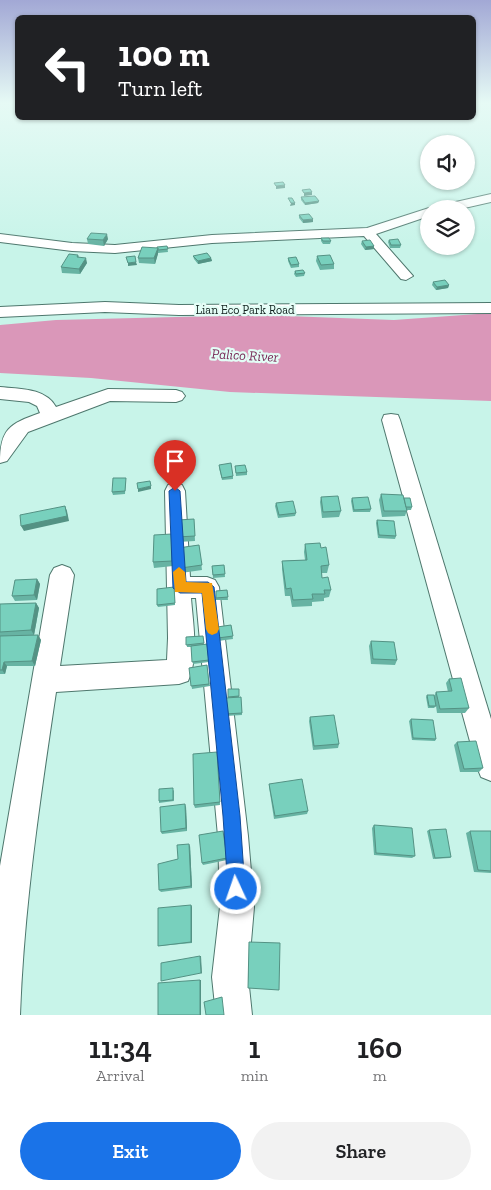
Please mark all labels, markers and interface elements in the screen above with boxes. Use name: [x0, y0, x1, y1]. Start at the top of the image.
text: 100 m: [118, 33, 210, 75]
icon: left: [35, 35, 100, 100]
text: Turn left: [118, 75, 202, 102]
map controls: [420, 135, 475, 255]
button: sound: [420, 135, 475, 190]
button: layers: [420, 200, 475, 255]
street label: Lian Eco Park Road: [195, 303, 295, 317]
water label: Palico River: [211, 345, 279, 366]
pin: [154, 440, 196, 491]
icon: arrive: [161, 447, 189, 475]
position arrow: [209, 862, 261, 914]
text: 11:34: [89, 1030, 152, 1066]
text: 1: [249, 1030, 260, 1066]
text: 160: [357, 1030, 402, 1066]
text: Arrival: [96, 1066, 144, 1085]
text: min: [241, 1066, 268, 1085]
text: m: [373, 1066, 387, 1085]
button: Exit: [20, 1122, 241, 1180]
button: Share: [251, 1122, 471, 1180]

